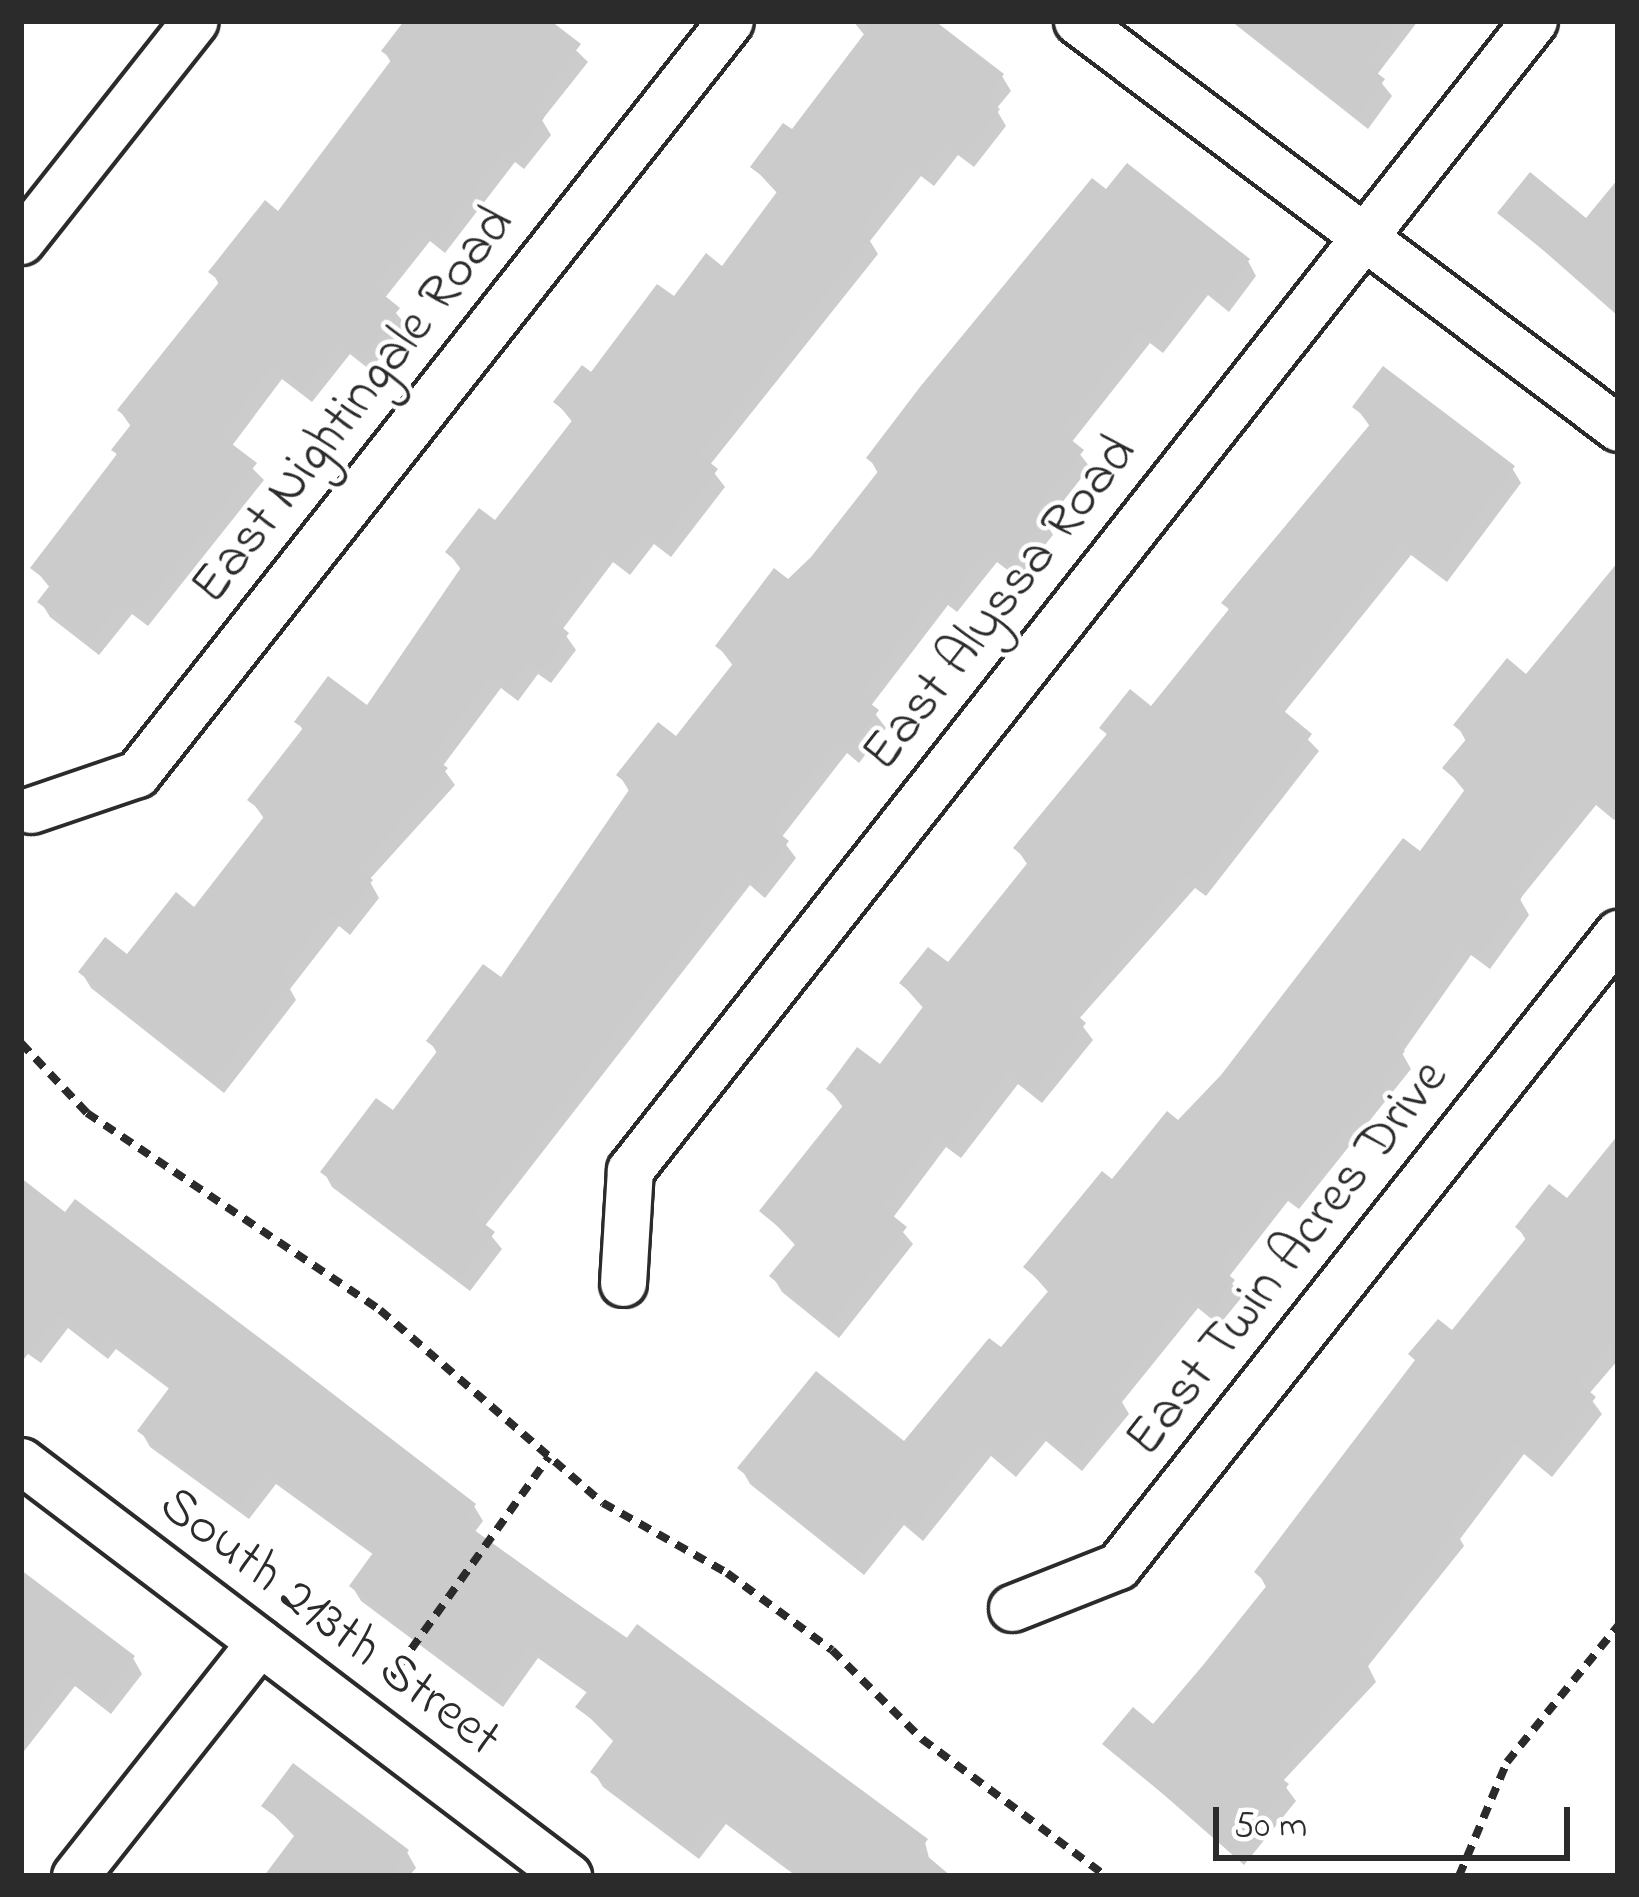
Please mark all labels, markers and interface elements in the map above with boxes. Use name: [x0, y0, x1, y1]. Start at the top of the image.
street label: East Nightingale Road: [179, 194, 529, 618]
street label: East Alyssa Road: [850, 423, 1152, 785]
street label: East Twin Acres Drive: [1113, 1048, 1463, 1470]
street label: South 213th Street: [146, 1474, 512, 1772]
scale bar: [1219, 1783, 1576, 1857]
text: 50 m: [1234, 1801, 1307, 1854]

